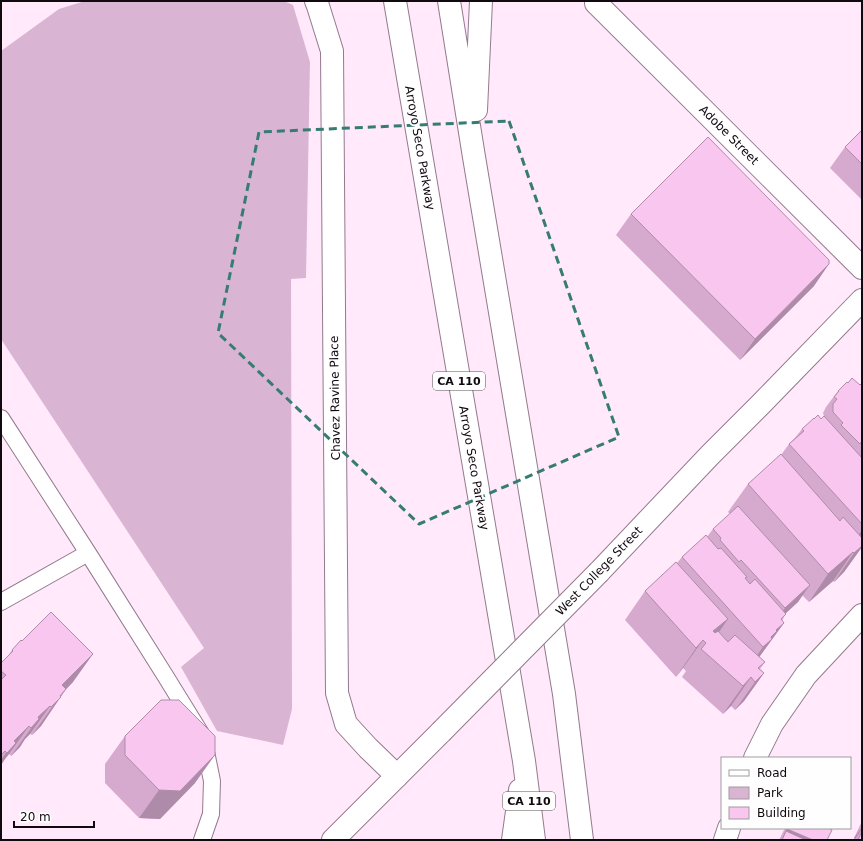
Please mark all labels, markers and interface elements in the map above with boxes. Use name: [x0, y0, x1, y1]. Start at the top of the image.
street label: Arroyo Seco Parkway: [402, 85, 438, 211]
street label: Adobe Street: [696, 102, 762, 168]
street label: Chavez Ravine Place: [327, 336, 343, 460]
road number: CA 110: [433, 372, 485, 390]
street label: Arroyo Seco Parkway: [456, 405, 492, 531]
street label: West College Street: [553, 523, 645, 618]
legend: [721, 757, 851, 829]
text: Road: [757, 766, 787, 780]
text: Park: [757, 786, 783, 800]
road number: CA 110: [503, 792, 555, 810]
scale bar: [14, 803, 94, 829]
text: Building: [757, 806, 806, 820]
text: 20 m: [20, 810, 51, 824]

